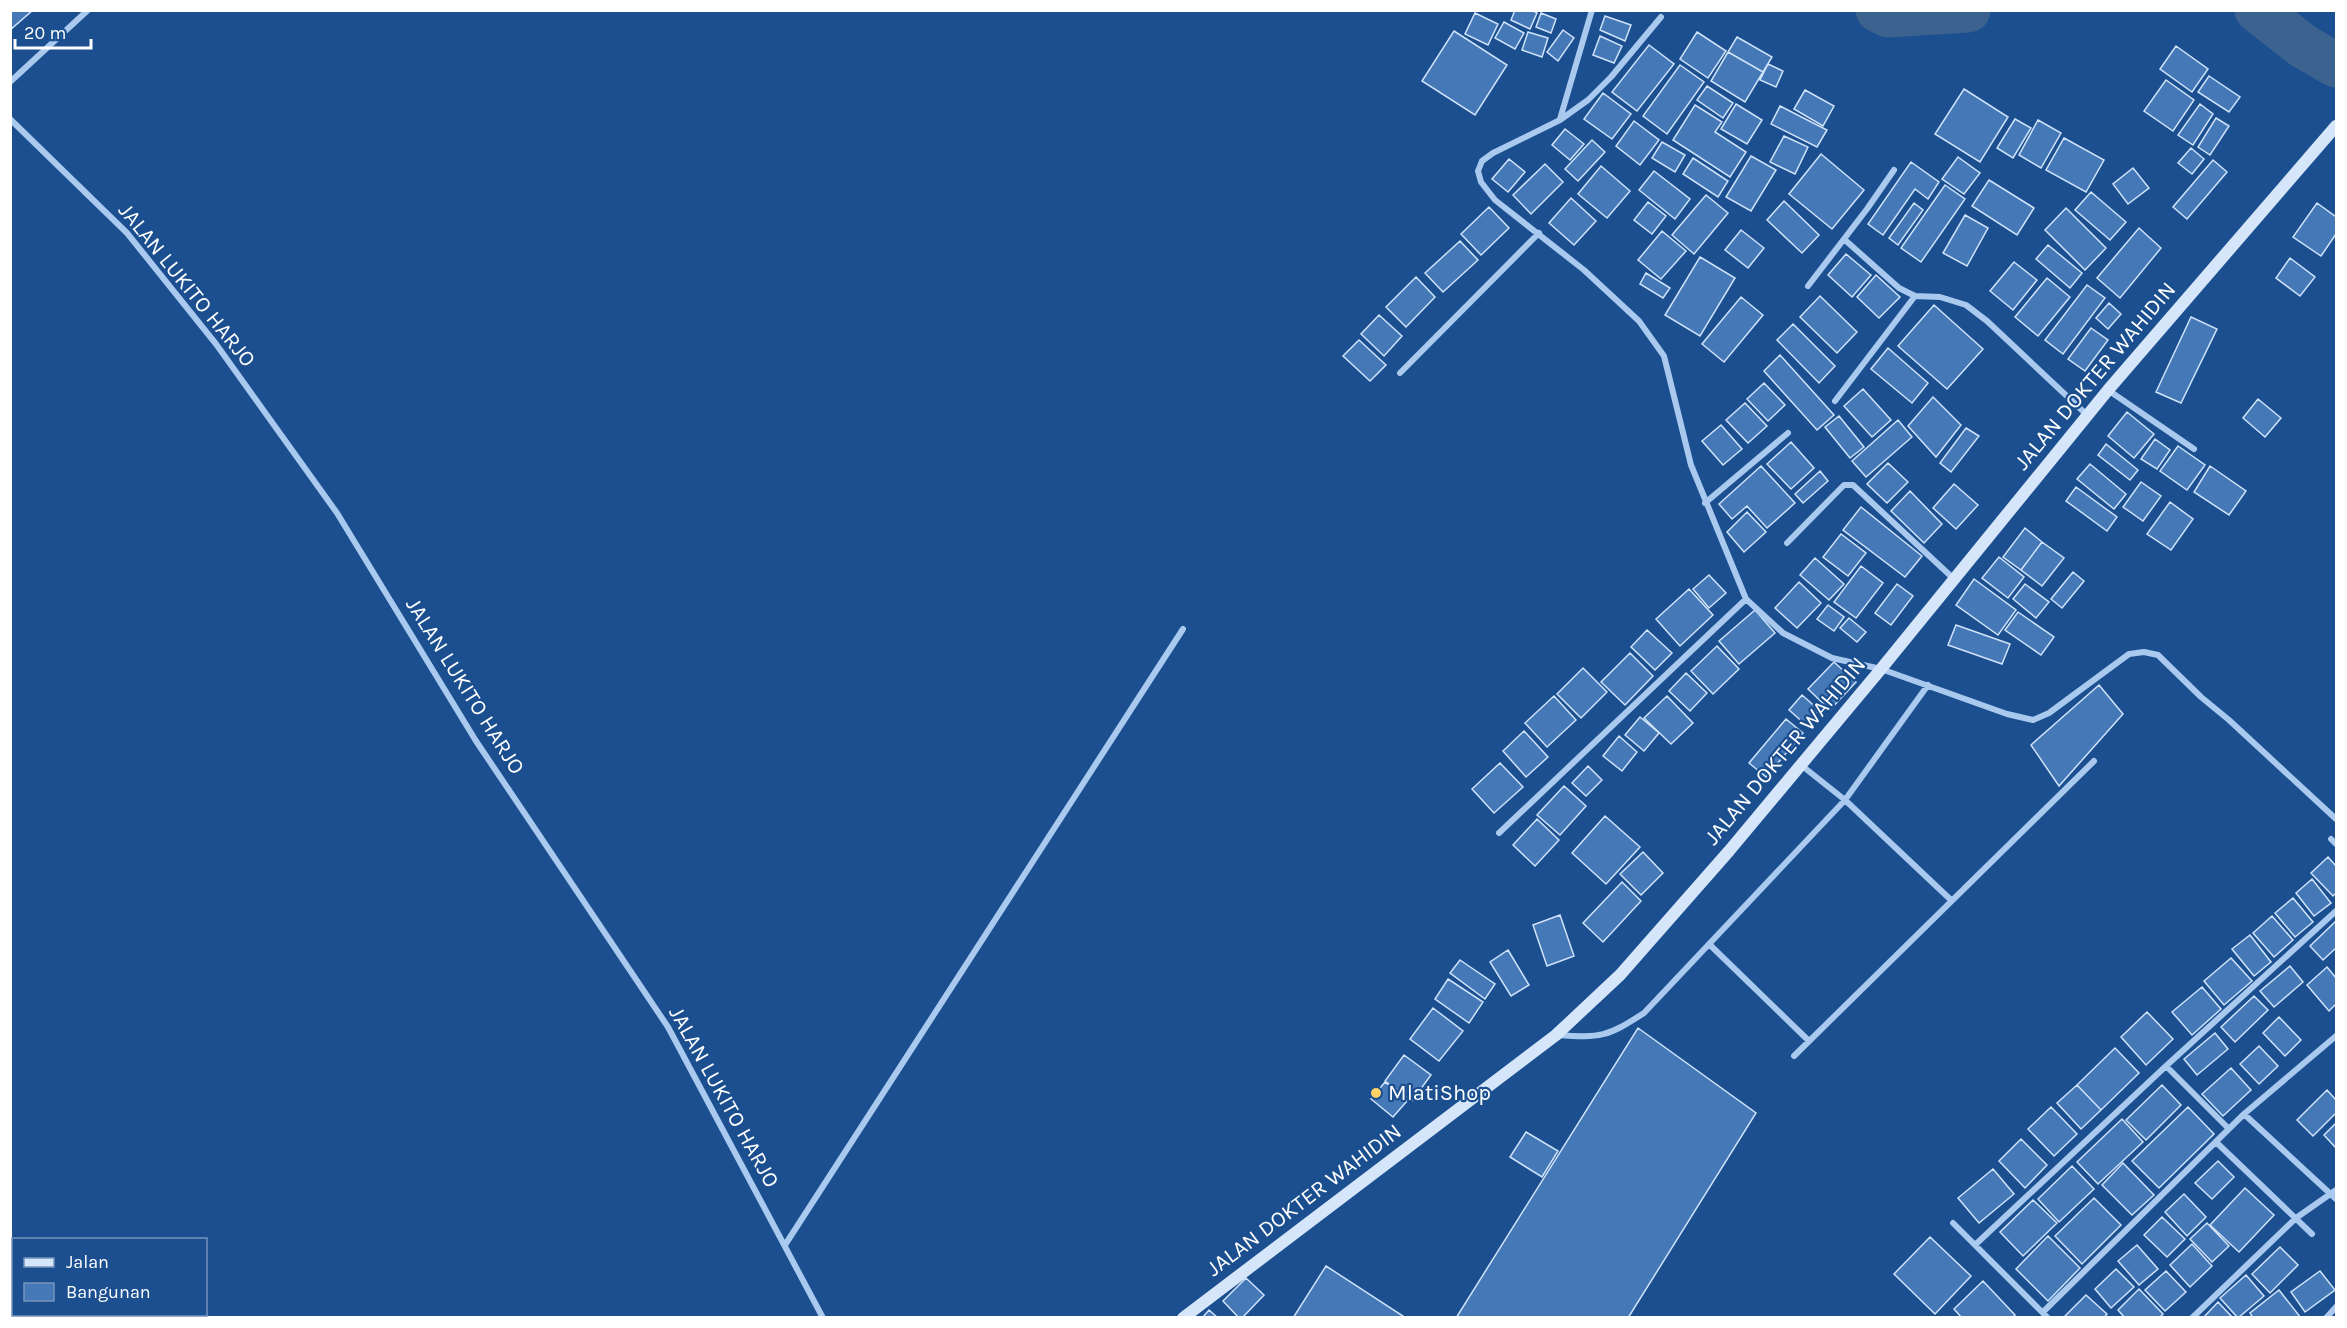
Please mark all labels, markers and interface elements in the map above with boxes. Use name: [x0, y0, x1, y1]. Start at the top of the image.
scale bar: [15, 12, 92, 50]
text: 20 m: [24, 22, 66, 44]
street label: JALAN LUKITO HARJO: [113, 198, 261, 372]
street label: JALAN DOKTER WAHIDIN: [2009, 277, 2181, 475]
street label: JALAN LUKITO HARJO: [400, 593, 530, 779]
street label: JALAN DOKTER WAHIDIN: [1699, 652, 1871, 850]
street label: JALAN LUKITO HARJO: [663, 1002, 785, 1192]
place label: MlatiShop: [1388, 1080, 1491, 1106]
marker: MlatiShop: [1369, 1086, 1383, 1100]
street label: JALAN DOKTER WAHIDIN: [1202, 1118, 1406, 1282]
legend: [12, 1238, 207, 1316]
text: Jalan: [66, 1251, 109, 1273]
text: Bangunan: [66, 1281, 151, 1303]

